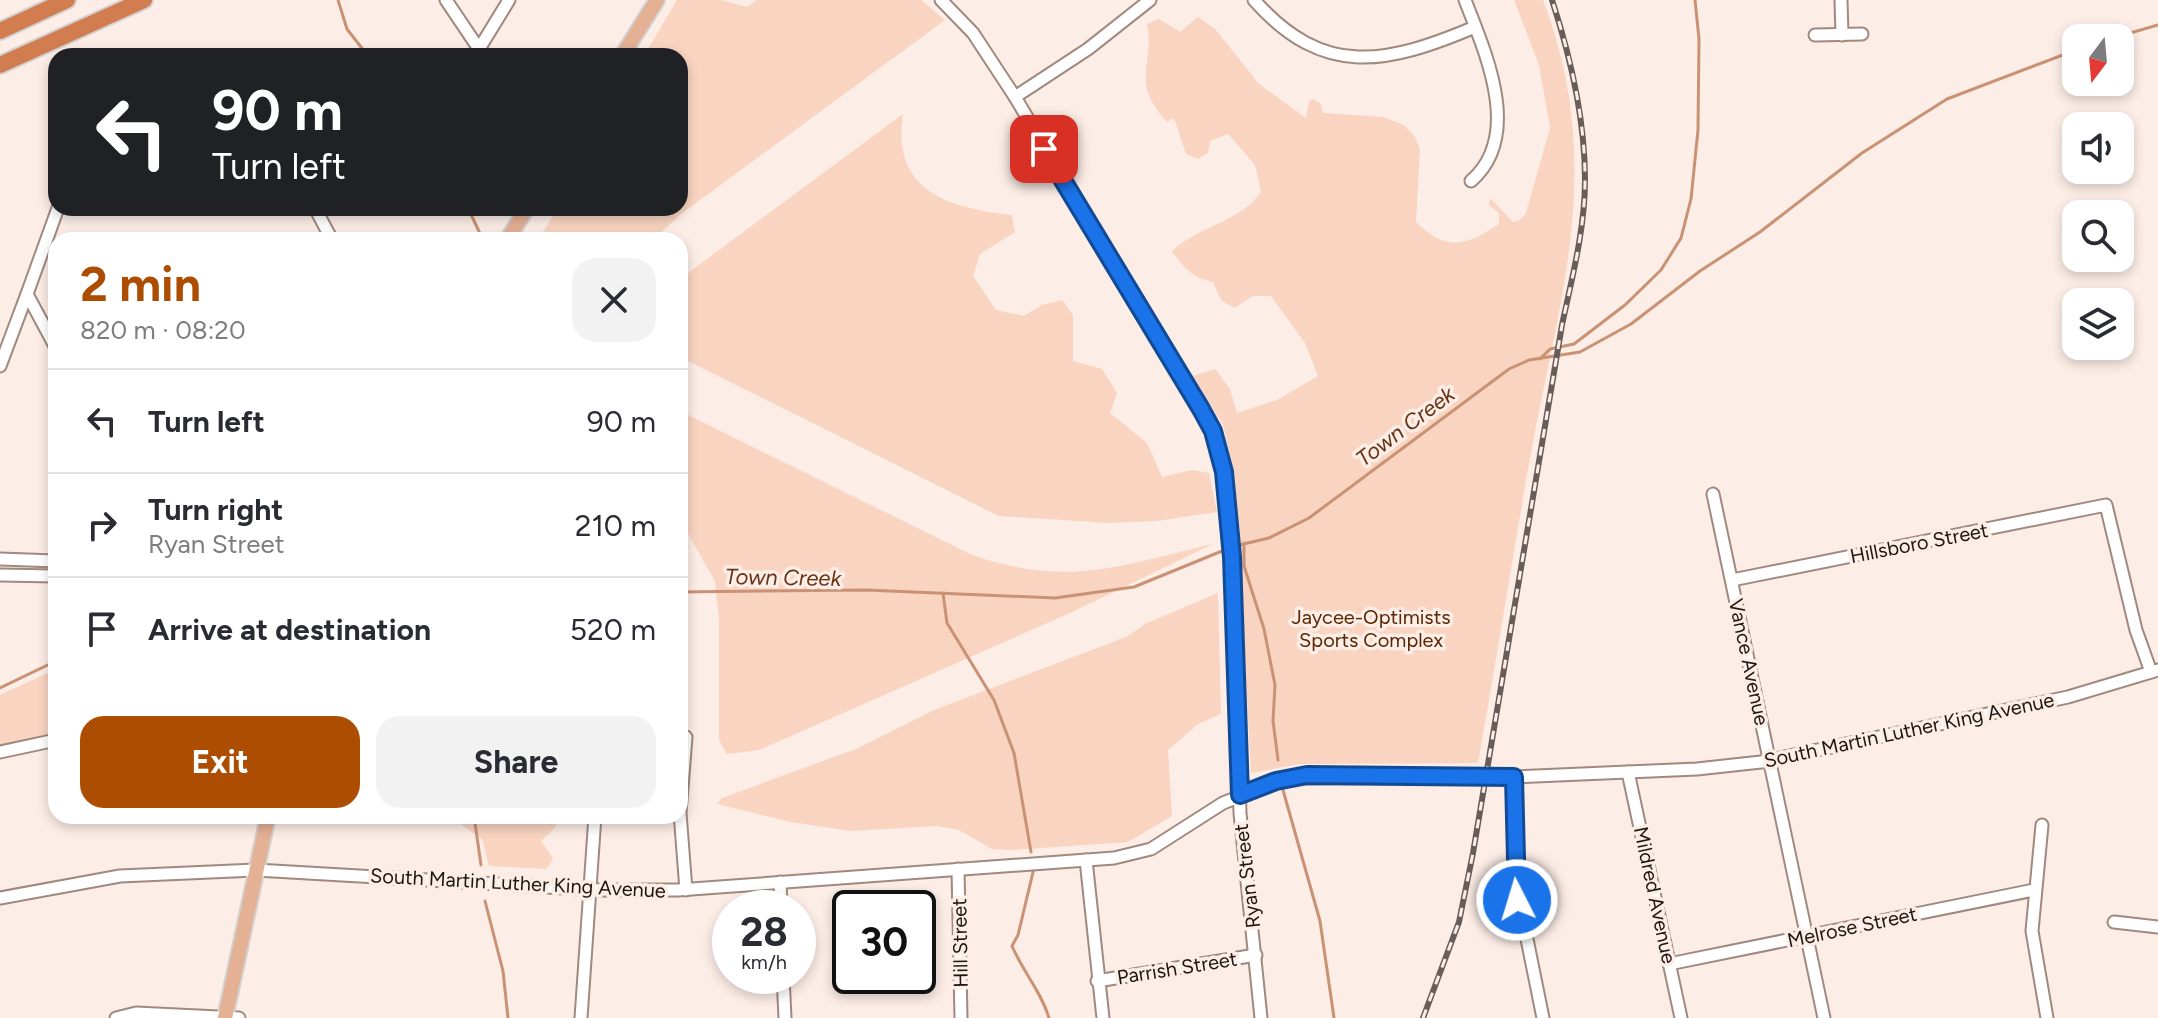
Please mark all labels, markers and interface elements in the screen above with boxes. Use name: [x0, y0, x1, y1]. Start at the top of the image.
north arrow: [2062, 24, 2134, 96]
map controls: [2062, 24, 2134, 360]
text: 90 m: [212, 77, 343, 144]
icon: left: [80, 80, 184, 184]
button: sound: [2062, 112, 2134, 184]
pin: [1010, 115, 1078, 183]
icon: arrive: [1022, 127, 1066, 171]
text: Turn left: [212, 145, 346, 188]
button: search: [2062, 200, 2134, 272]
text: 2 min: [80, 255, 201, 313]
button: close: [572, 258, 656, 342]
button: layers: [2062, 288, 2134, 360]
text: 820 m · 08:20: [80, 314, 246, 346]
water label: Town Creek: [1351, 380, 1461, 472]
icon: left: [80, 399, 124, 443]
text: Turn left: [148, 403, 265, 440]
text: 90 m: [587, 403, 656, 440]
text: Turn right: [148, 491, 283, 528]
icon: right: [80, 503, 124, 547]
text: 210 m: [575, 507, 656, 544]
street label: Hillsboro Street: [1848, 518, 1990, 568]
text: Ryan Street: [148, 528, 285, 560]
water label: Town Creek: [725, 563, 843, 592]
street label: Vance Avenue: [1724, 597, 1774, 728]
park label: Jaycee-Optimists Sports Complex: [1291, 605, 1451, 652]
icon: arrive: [80, 607, 124, 651]
text: Arrive at destination: [148, 611, 431, 648]
text: 520 m: [570, 611, 656, 648]
street label: South Martin Luther King Avenue: [1762, 687, 2056, 773]
button: Exit: [80, 716, 360, 808]
button: Share: [376, 716, 656, 808]
street label: Ryan Street: [1229, 822, 1265, 930]
street label: Mildred Avenue: [1629, 824, 1681, 966]
position arrow: [1475, 858, 1559, 942]
street label: South Martin Luther King Avenue: [370, 863, 667, 903]
speed limit sign: 30: [832, 890, 936, 994]
street label: Hill Street: [947, 898, 973, 988]
street label: Melrose Street: [1785, 902, 1919, 952]
text: 28: [740, 908, 788, 956]
street label: Parrish Street: [1115, 947, 1239, 989]
text: km/h: [741, 950, 787, 974]

